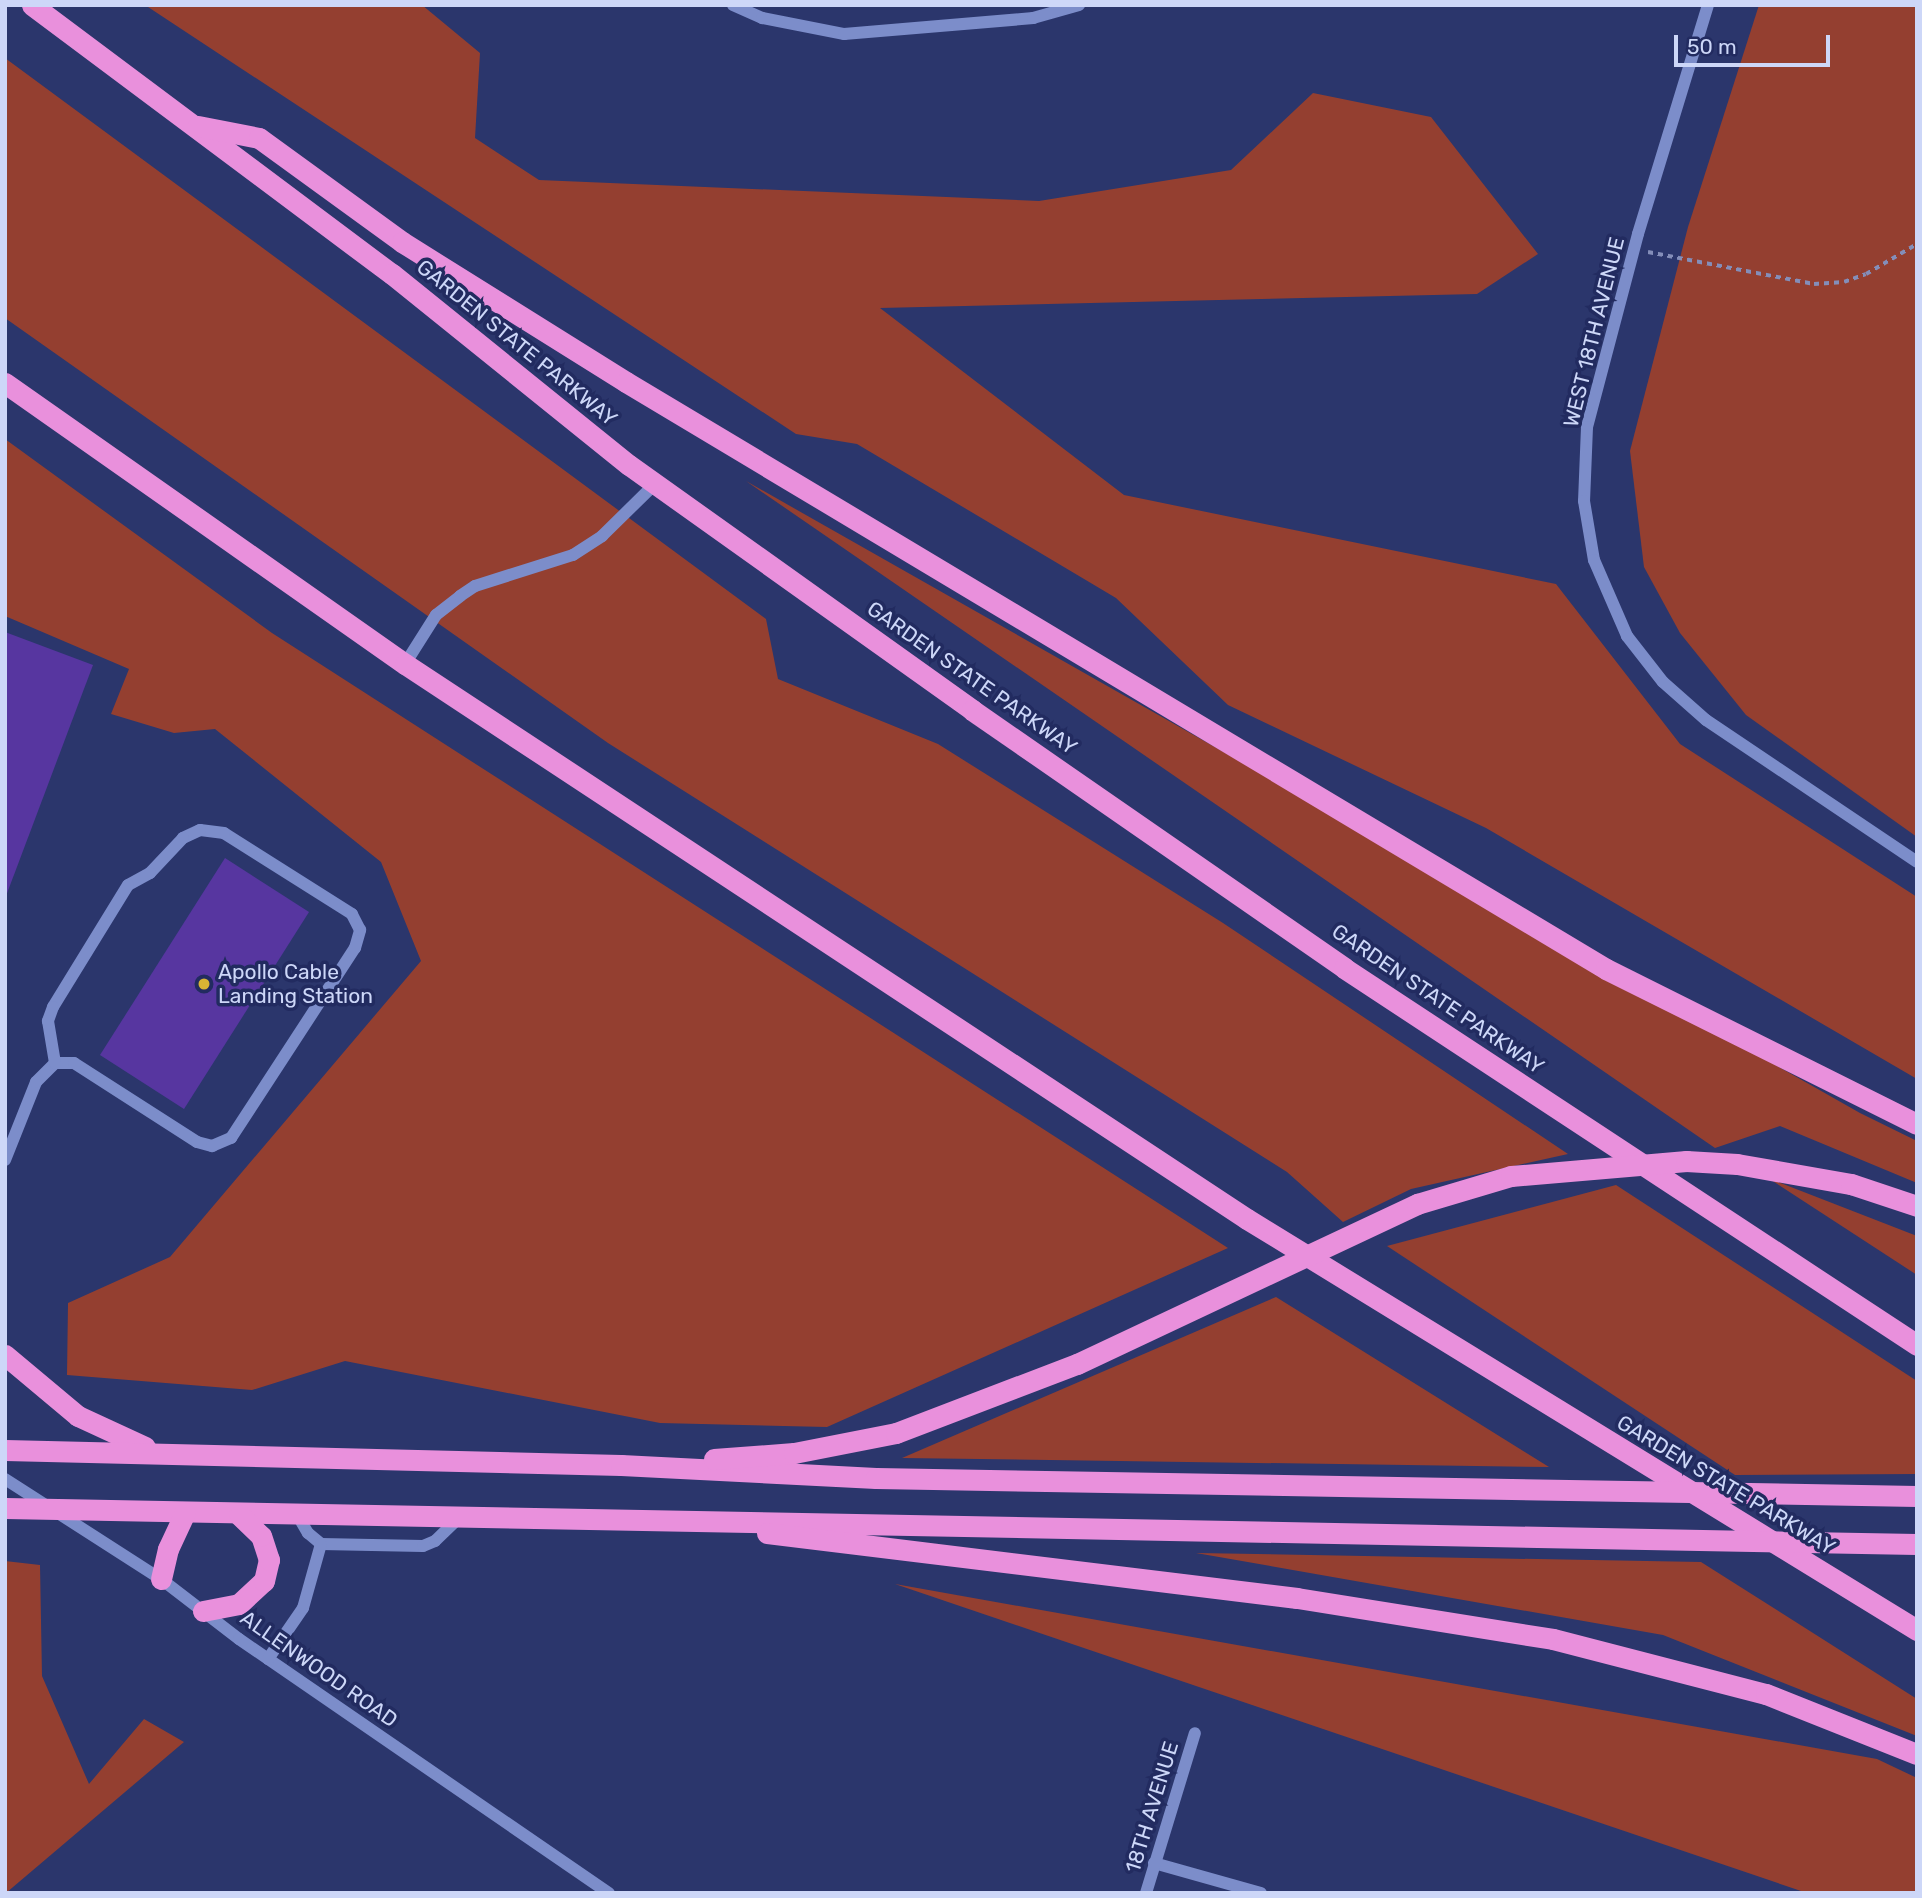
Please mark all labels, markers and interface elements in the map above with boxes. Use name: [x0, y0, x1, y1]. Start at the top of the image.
scale bar: [1677, 21, 1833, 65]
text: 50 m: [1687, 34, 1737, 59]
street label: WEST 18TH AVENUE: [1558, 234, 1630, 430]
street label: GARDEN STATE PARKWAY: [412, 254, 622, 432]
street label: GARDEN STATE PARKWAY: [862, 596, 1082, 760]
street label: GARDEN STATE PARKWAY: [1327, 919, 1549, 1079]
place label: Apollo Cable Landing Station: [218, 959, 373, 1009]
marker: Apollo Cable Landing Station: [196, 976, 212, 992]
street label: GARDEN STATE PARKWAY: [1612, 1410, 1840, 1560]
street label: ALLENWOOD ROAD: [236, 1605, 402, 1733]
street label: 18TH AVENUE: [1120, 1738, 1184, 1876]

